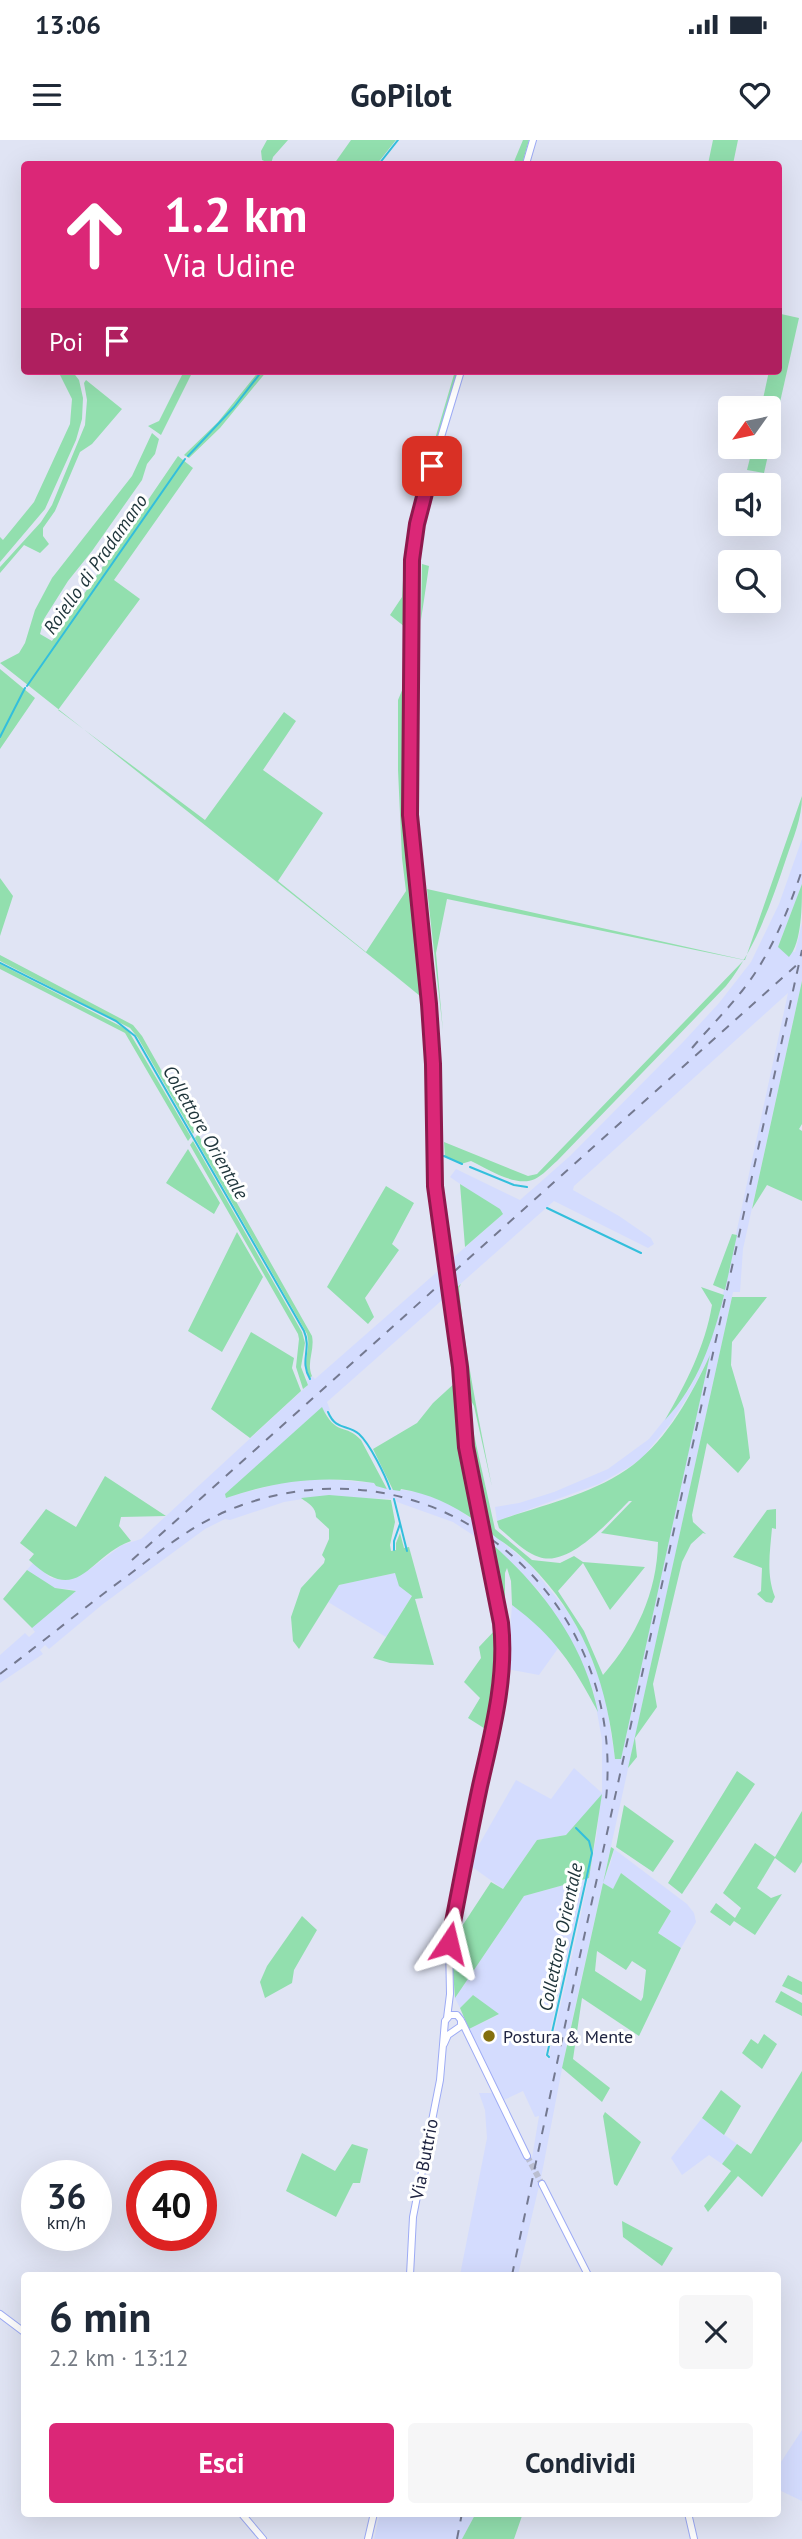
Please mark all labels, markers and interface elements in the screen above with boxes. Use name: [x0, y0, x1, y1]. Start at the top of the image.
text: 13:06: [35, 8, 101, 41]
text: GoPilot: [350, 74, 452, 116]
icon: menu: [28, 76, 66, 114]
icon: heart: [736, 76, 774, 114]
text: 1.2 km: [164, 182, 308, 246]
icon: ahead: [49, 189, 140, 280]
text: Via Udine: [164, 244, 296, 286]
icon: arrive: [98, 322, 136, 360]
text: Poi: [49, 325, 84, 358]
north arrow: [718, 396, 780, 458]
map controls: [718, 396, 781, 613]
pin: [402, 436, 462, 496]
icon: arrive: [413, 447, 451, 485]
button: sound: [718, 473, 781, 536]
water label: Roiello di Pradamano: [38, 489, 152, 639]
button: search: [718, 550, 781, 613]
water label: Collettore Orientale: [158, 1061, 254, 1204]
water label: Collettore Orientale: [533, 1860, 587, 2013]
position arrow: [412, 1906, 486, 1980]
place label: Postura & Mente: [503, 2025, 633, 2048]
marker: Postura & Mente: [481, 2028, 497, 2044]
street label: Via Buttrio: [405, 2117, 443, 2202]
speed limit sign: 40: [126, 2160, 217, 2251]
text: 36: [47, 2173, 86, 2219]
text: km/h: [47, 2211, 86, 2234]
text: 6 min: [49, 2289, 151, 2344]
button: close: [679, 2295, 753, 2369]
text: 2.2 km · 13:12: [49, 2343, 188, 2372]
button: Esci: [49, 2423, 394, 2503]
button: Condividi: [408, 2423, 753, 2503]

